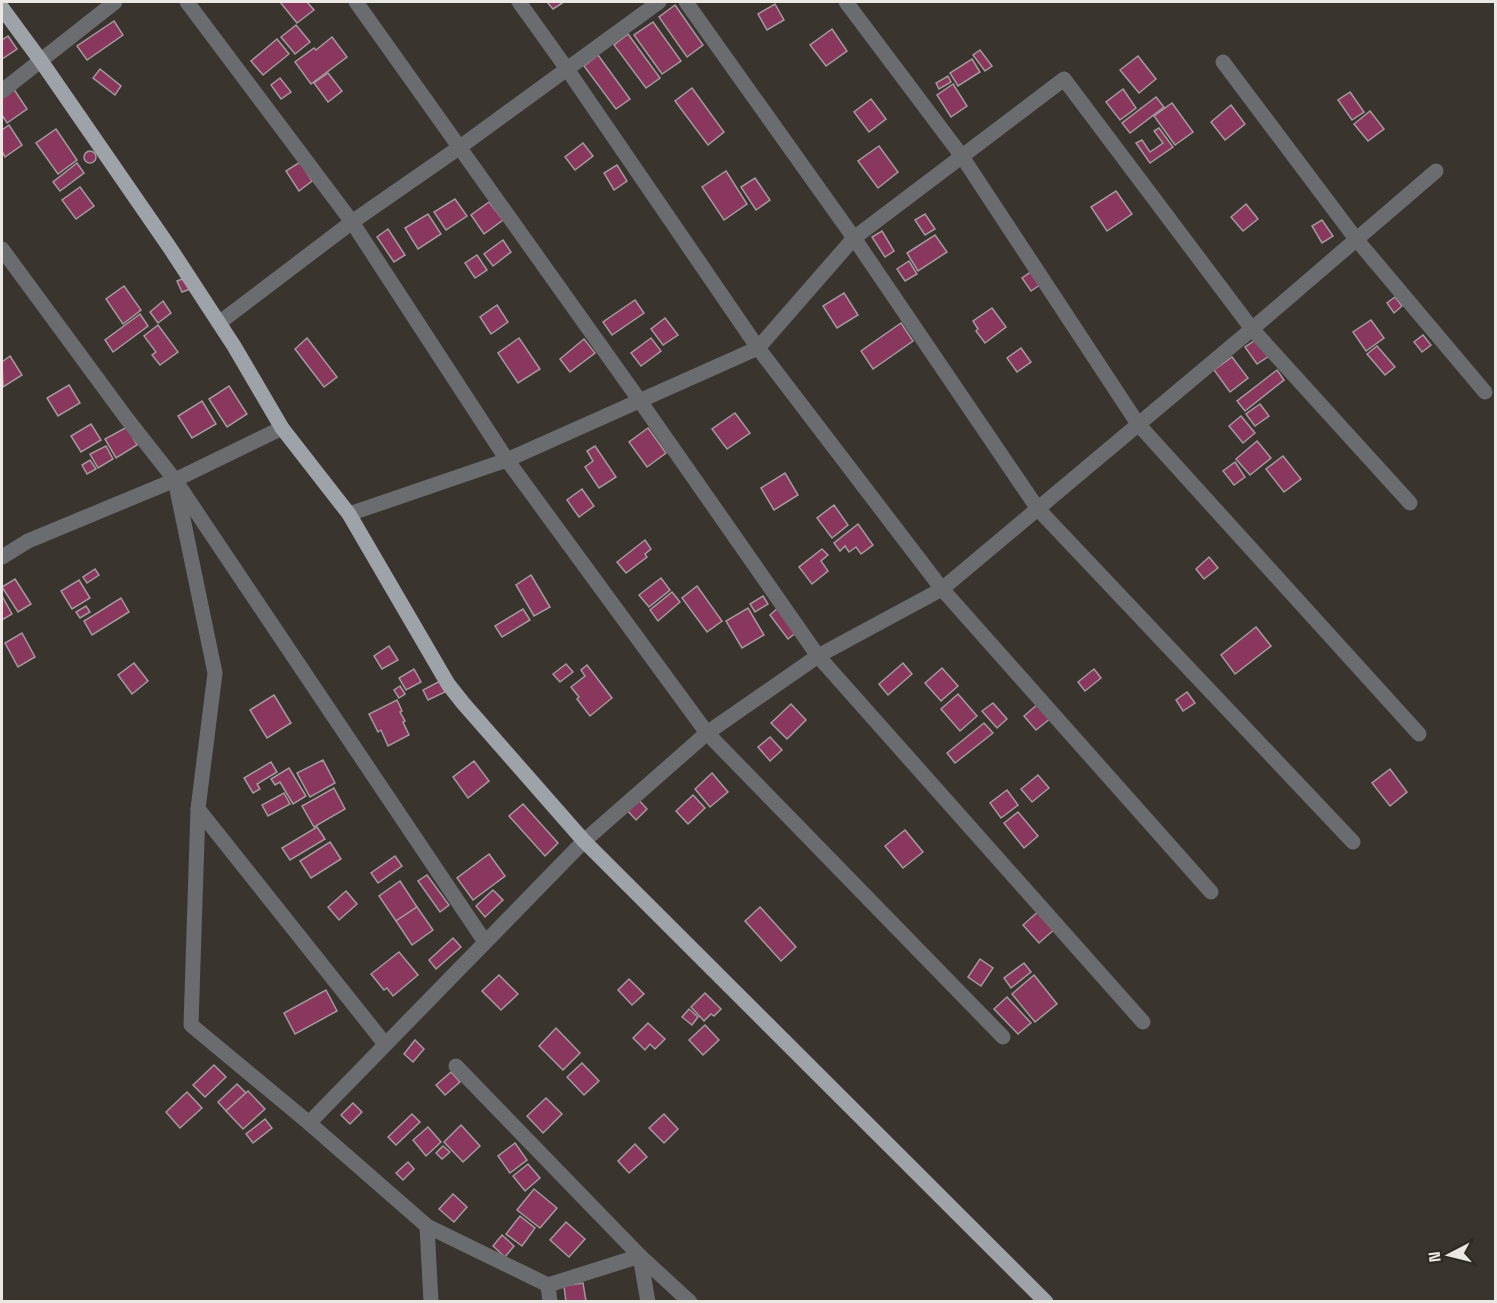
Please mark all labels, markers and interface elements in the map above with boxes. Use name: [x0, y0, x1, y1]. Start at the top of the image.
north arrow: [1419, 1225, 1479, 1285]
text: N: [1424, 1250, 1446, 1263]

